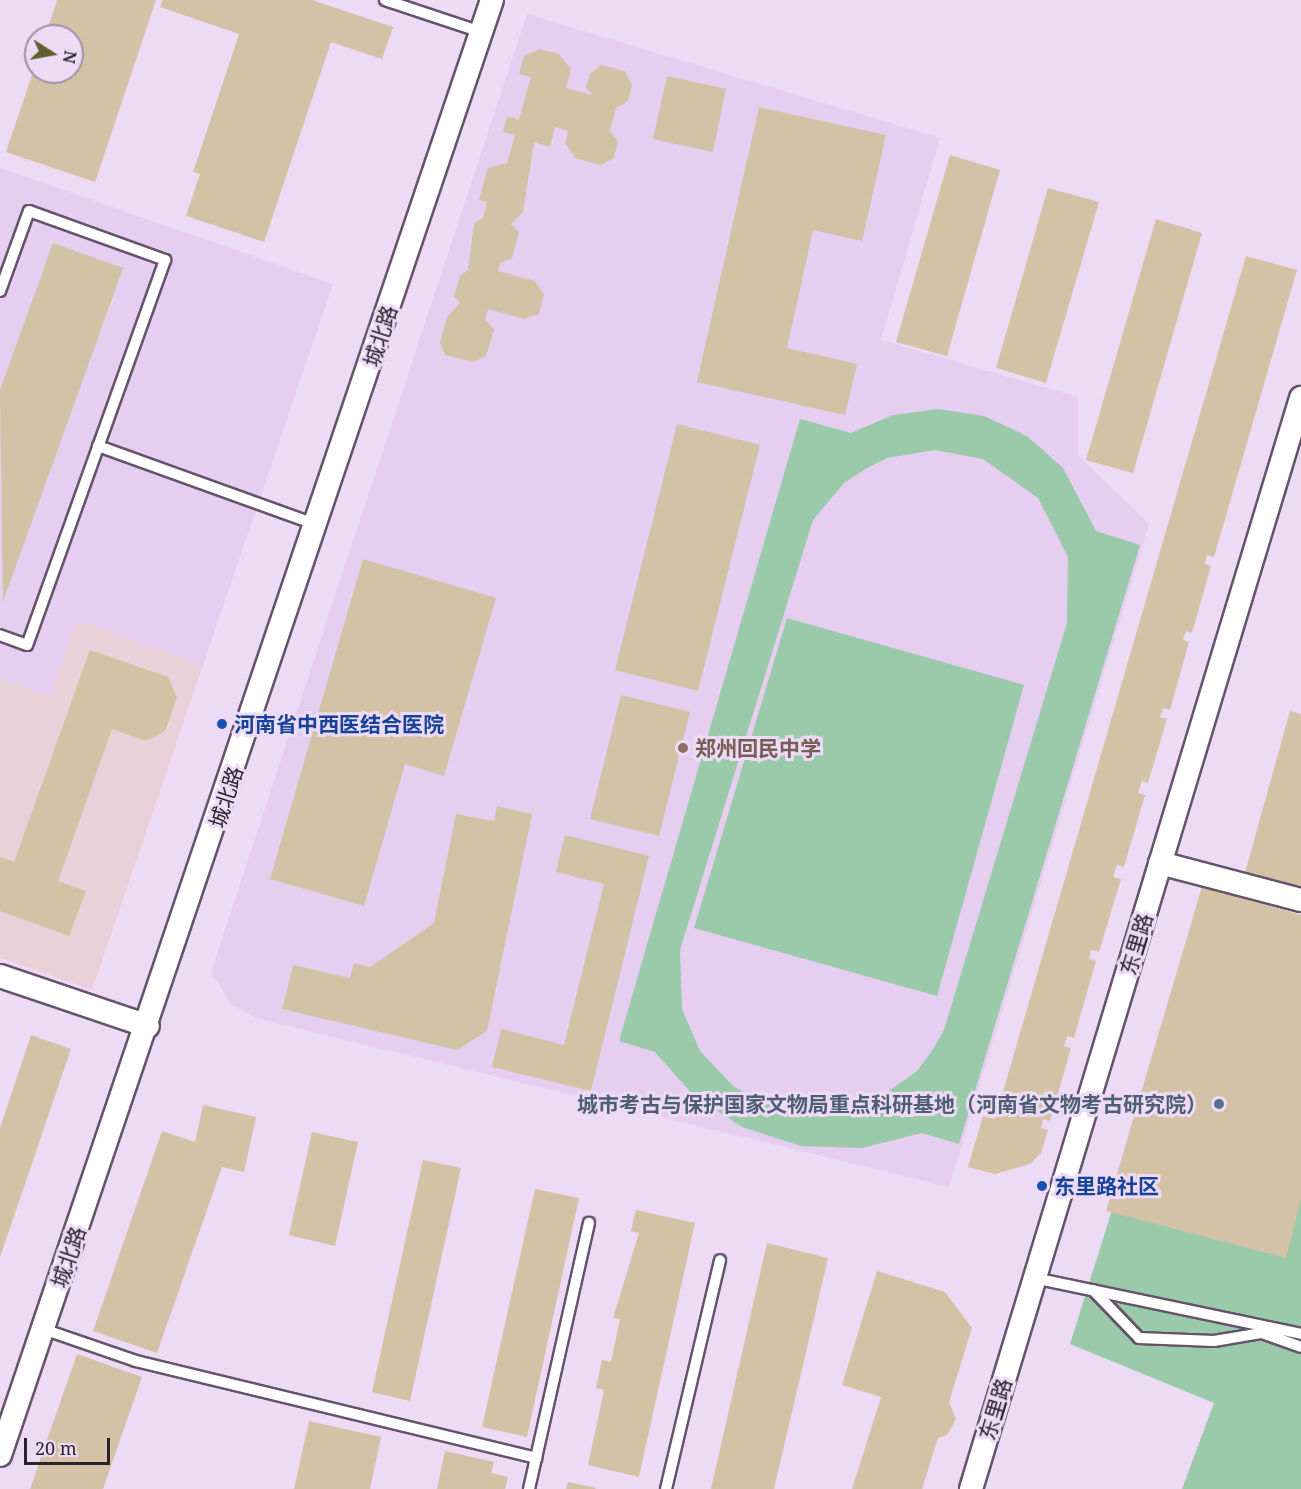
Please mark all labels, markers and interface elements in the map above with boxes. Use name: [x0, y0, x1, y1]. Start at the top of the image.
north arrow: [24, 24, 84, 84]
text: N: [58, 49, 82, 65]
street label: 城北路: [358, 302, 402, 370]
place label: 河南省中西医结合医院: [234, 711, 444, 737]
marker: 河南省中西医结合医院: [215, 717, 229, 731]
place label: 郑州回民中学: [695, 735, 821, 761]
marker: 郑州回民中学: [676, 741, 690, 755]
street label: 城北路: [204, 763, 248, 831]
street label: 东里路: [1115, 910, 1157, 978]
place label: 城市考古与保护国家文物局重点科研基地（河南省文物考古研究院）: [577, 1091, 1207, 1117]
marker: 城市考古与保护国家文物局重点科研基地（河南省文物考古研究院）: [1212, 1097, 1226, 1111]
place label: 东里路社区: [1054, 1173, 1159, 1199]
marker: 东里路社区: [1035, 1179, 1049, 1193]
street label: 城北路: [46, 1223, 90, 1291]
street label: 东里路: [974, 1375, 1016, 1443]
scale bar: [27, 1426, 112, 1464]
text: 20 m: [35, 1436, 77, 1460]

